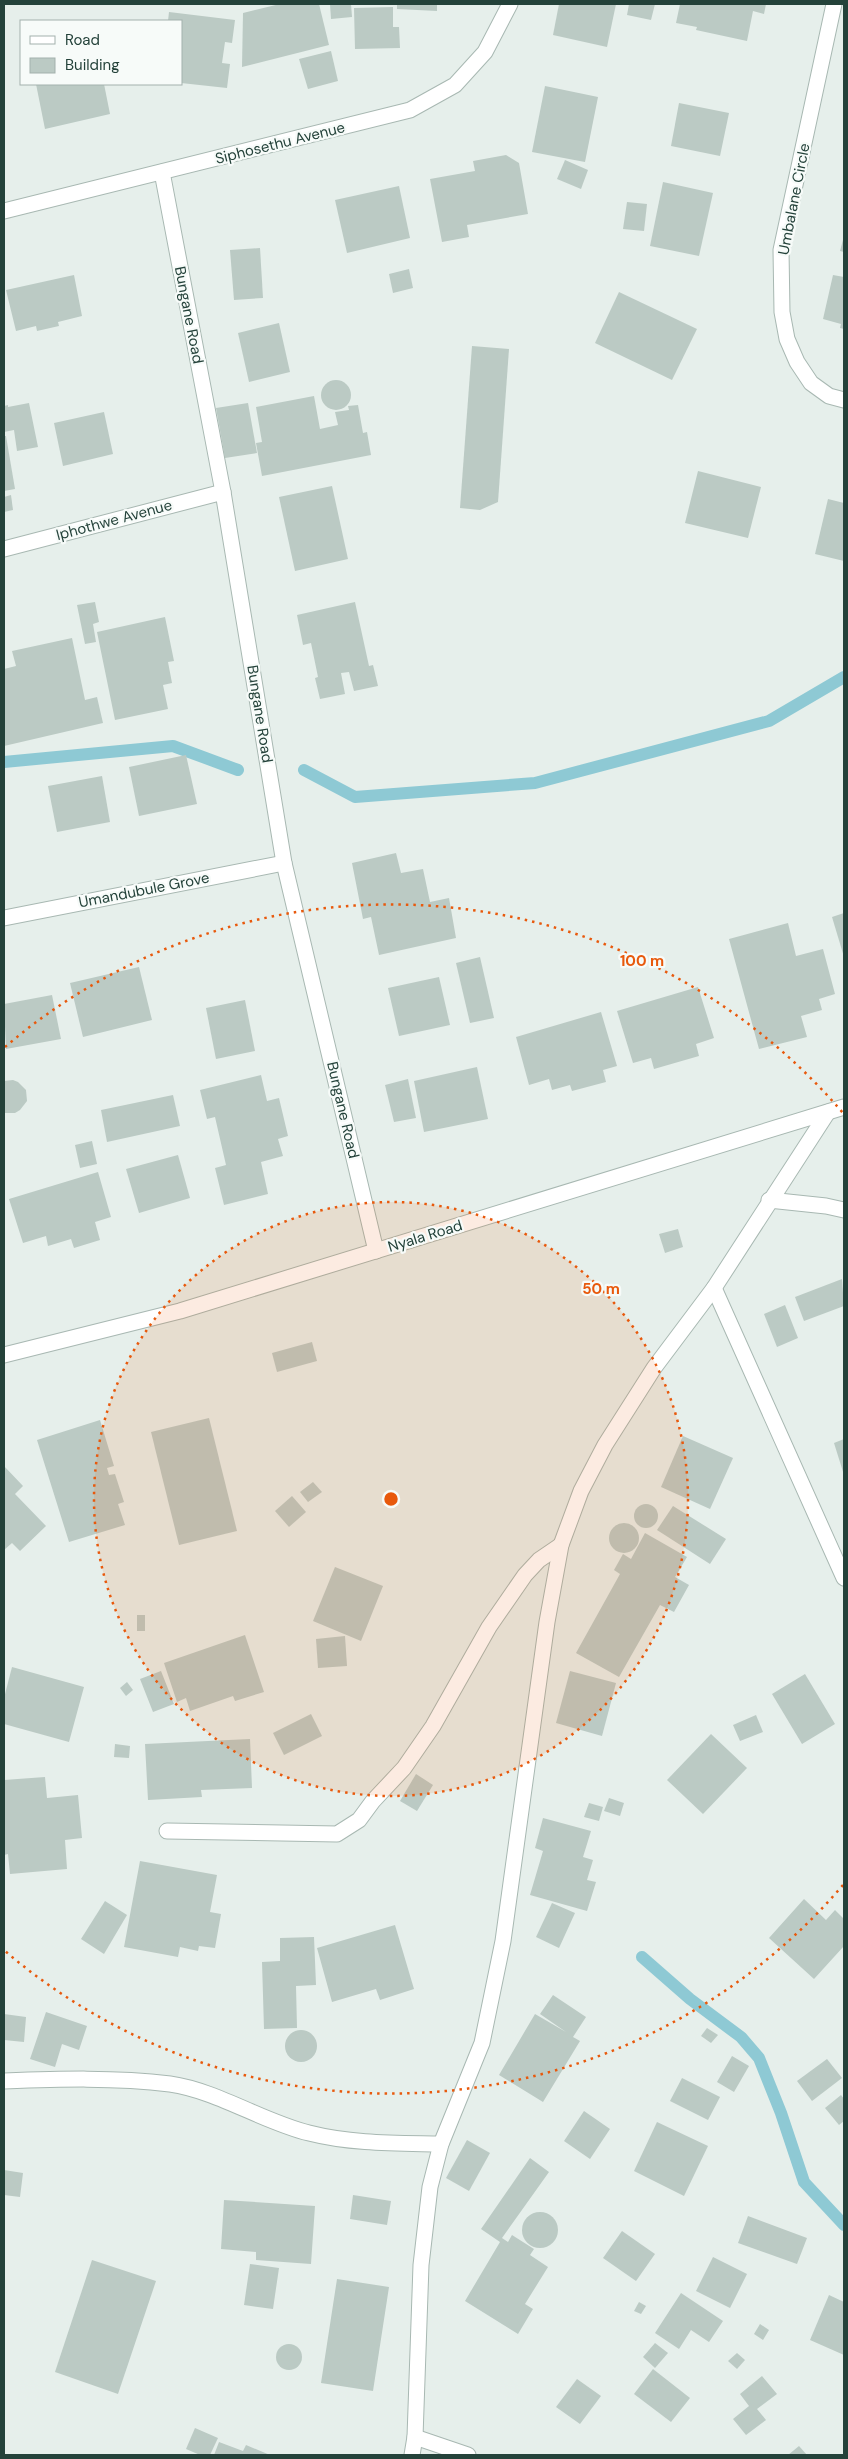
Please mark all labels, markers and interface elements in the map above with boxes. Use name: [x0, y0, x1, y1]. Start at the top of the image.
legend: [20, 20, 182, 85]
text: Road: [65, 30, 100, 50]
text: Building: [65, 55, 120, 75]
street label: Siphosethu Avenue: [213, 117, 347, 169]
street label: Umbalane Circle: [773, 141, 815, 257]
street label: Bungane Road: [170, 265, 208, 365]
street label: Iphothwe Avenue: [54, 495, 174, 545]
street label: Bungane Road: [242, 664, 278, 764]
street label: Umandubule Grove: [77, 867, 211, 913]
text: 100 m: [620, 951, 664, 971]
street label: Bungane Road: [322, 1060, 364, 1160]
street label: Nyala Road: [385, 1215, 465, 1257]
text: 50 m: [582, 1279, 620, 1299]
centre of rings: [382, 1490, 400, 1508]

